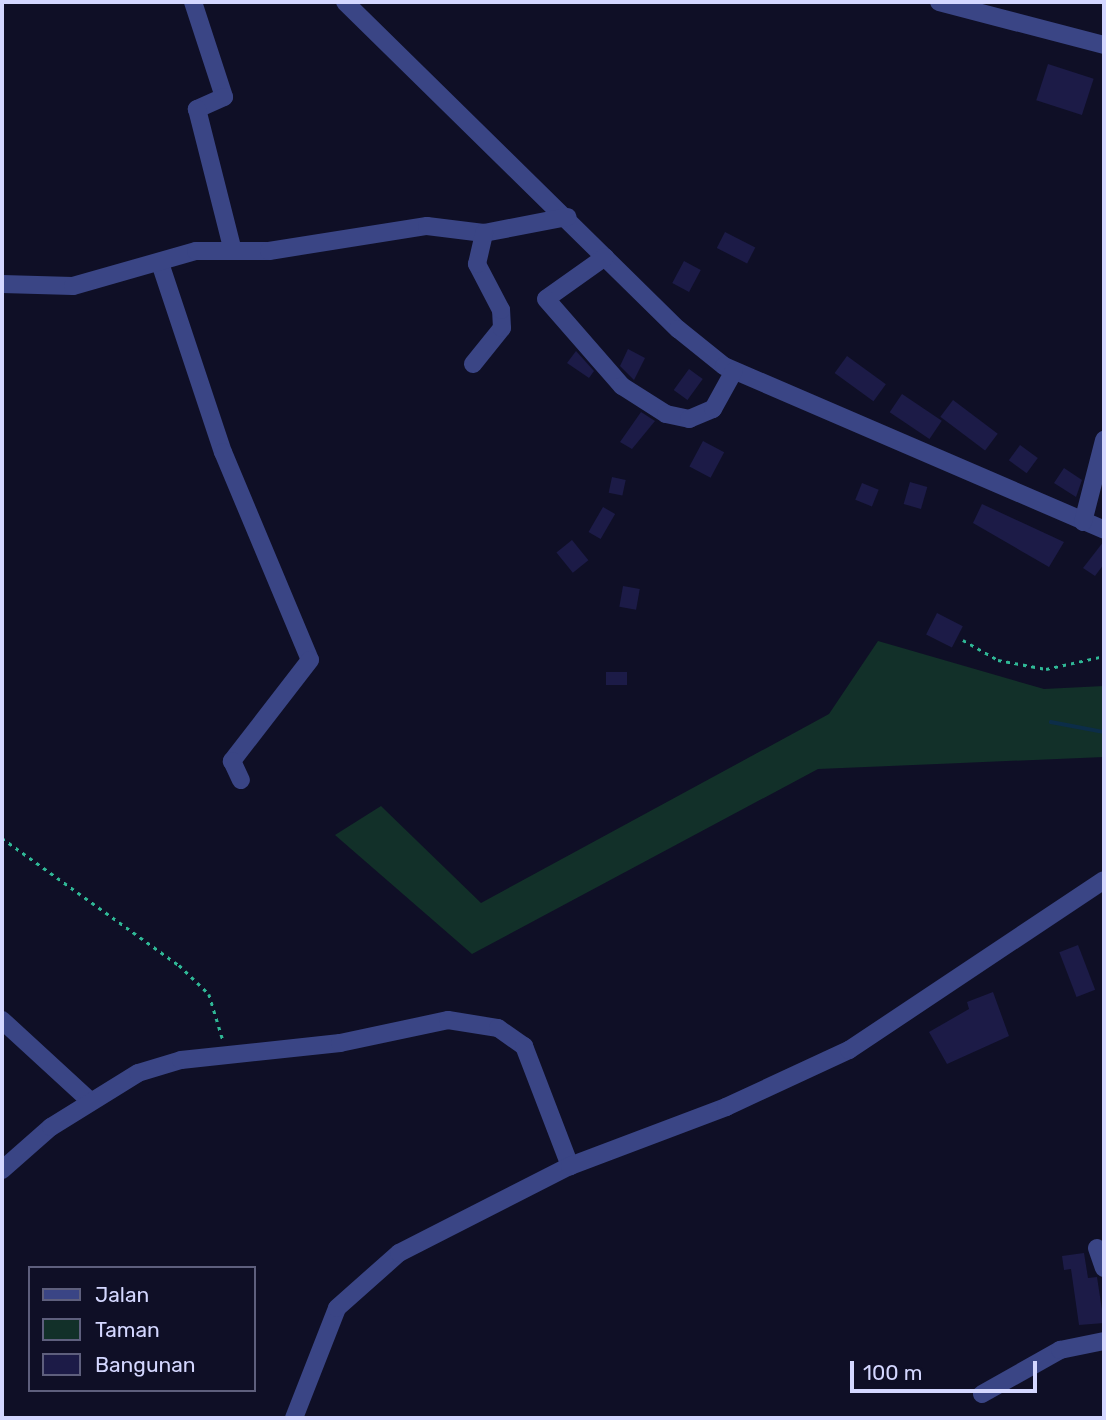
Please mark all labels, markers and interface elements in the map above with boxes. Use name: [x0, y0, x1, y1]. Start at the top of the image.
legend: [28, 1266, 256, 1392]
text: Jalan: [95, 1282, 149, 1307]
text: Taman: [95, 1317, 160, 1342]
scale bar: [854, 1346, 1041, 1390]
text: Bangunan: [95, 1352, 196, 1377]
text: 100 m: [863, 1360, 922, 1385]

